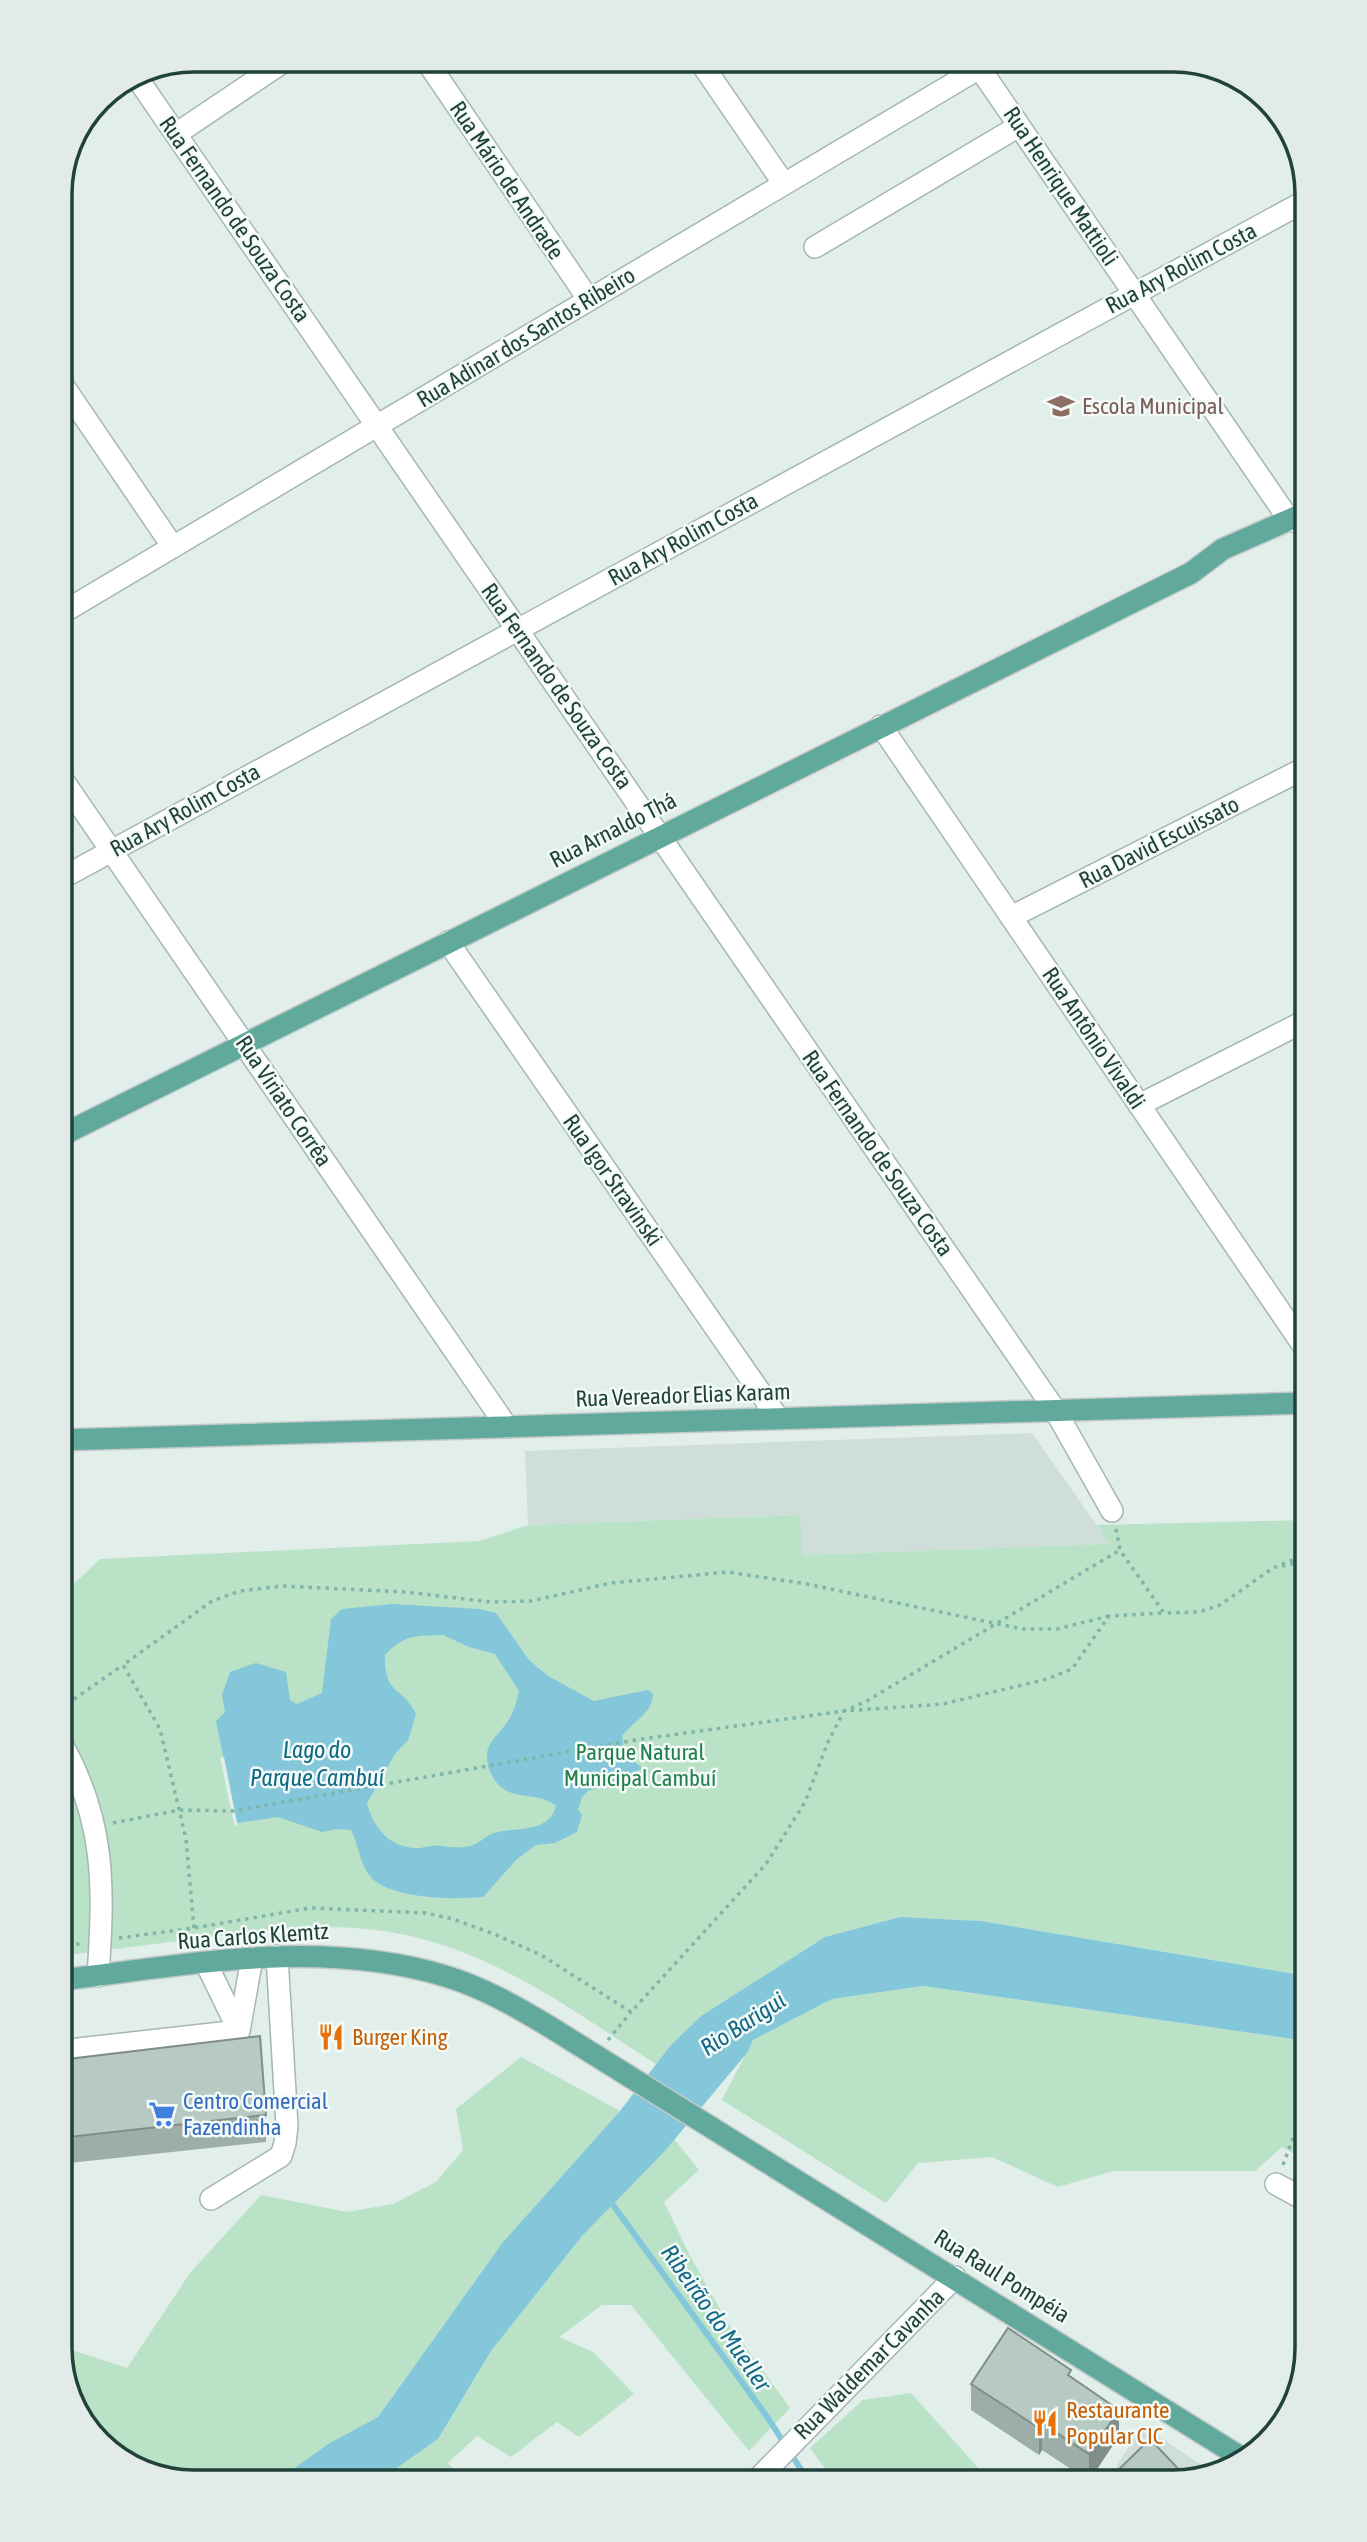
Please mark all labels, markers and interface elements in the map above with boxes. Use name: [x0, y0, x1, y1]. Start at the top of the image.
street label: Rua Mário de Andrade: [445, 96, 569, 264]
street label: Rua Henrique Mattioli: [998, 102, 1124, 270]
street label: Rua Fernando de Souza Costa: [154, 111, 316, 327]
street label: Rua Ary Rolim Costa: [1101, 217, 1261, 319]
street label: Rua Adinar dos Santos Ribeiro: [412, 262, 640, 412]
school or university icon: Escola Municipal: [1046, 391, 1076, 421]
place label: Escola Municipal: [1082, 393, 1224, 419]
street label: Rua Ary Rolim Costa: [604, 487, 762, 591]
street label: Rua Fernando de Souza Costa: [476, 578, 638, 794]
street label: Rua Ary Rolim Costa: [106, 758, 264, 862]
street label: Rua Arnaldo Thá: [545, 787, 681, 873]
street label: Rua David Escuissato: [1075, 791, 1243, 893]
street label: Rua Antônio Vivaldi: [1037, 962, 1151, 1114]
street label: Rua Viriato Corrêa: [231, 1031, 337, 1171]
street label: Rua Fernando de Souza Costa: [797, 1045, 959, 1261]
street label: Rua Igor Stravinski: [558, 1109, 668, 1251]
street label: Rua Vereador Elias Karam: [575, 1378, 791, 1412]
water label: Lago do Parque Cambuí: [250, 1736, 384, 1791]
park label: Parque Natural Municipal Cambuí: [564, 1739, 716, 1791]
street label: Rua Carlos Klemtz: [177, 1918, 329, 1954]
water label: Rio Barigui: [695, 1986, 790, 2061]
restaurant icon: Burger King: [316, 2022, 346, 2052]
place label: Burger King: [352, 2024, 448, 2050]
place label: Centro Comercial Fazendinha: [183, 2088, 328, 2140]
supermarket icon: Centro Comercial Fazendinha: [147, 2099, 177, 2129]
street label: Rua Raul Pompéia: [929, 2224, 1075, 2328]
water label: Ribeirão do Mueller: [656, 2239, 777, 2397]
street label: Rua Waldemar Cavanha: [789, 2284, 949, 2444]
place label: Restaurante Popular CIC: [1066, 2397, 1170, 2449]
restaurant icon: Restaurante Popular CIC: [1030, 2408, 1060, 2438]

